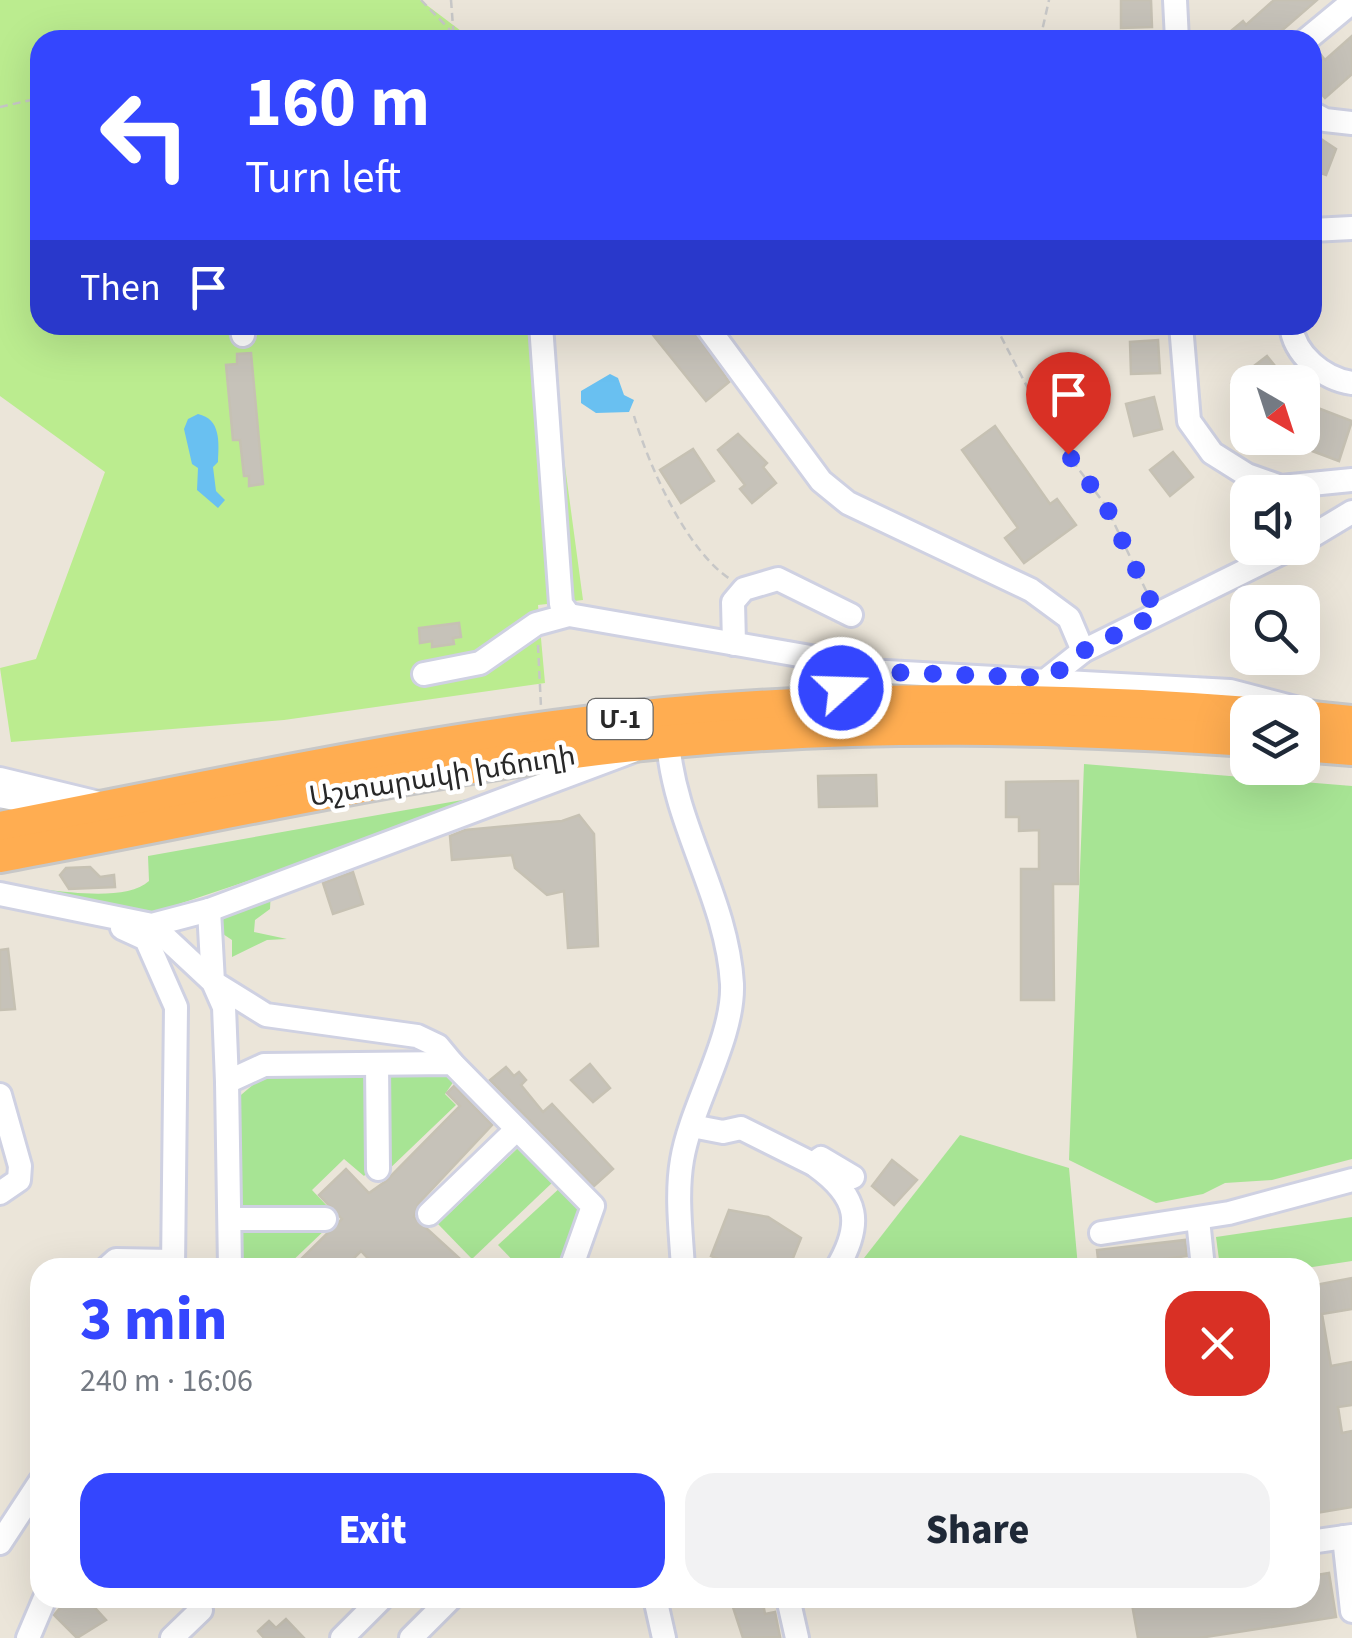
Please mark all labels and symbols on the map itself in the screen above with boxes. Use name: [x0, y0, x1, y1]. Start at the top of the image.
pin: [1026, 352, 1111, 455]
north arrow: [1230, 365, 1320, 455]
position arrow: [789, 636, 893, 740]
road number: Մ-1: [588, 699, 652, 739]
street label: Աշտարակի խճուղի: [306, 735, 578, 817]

